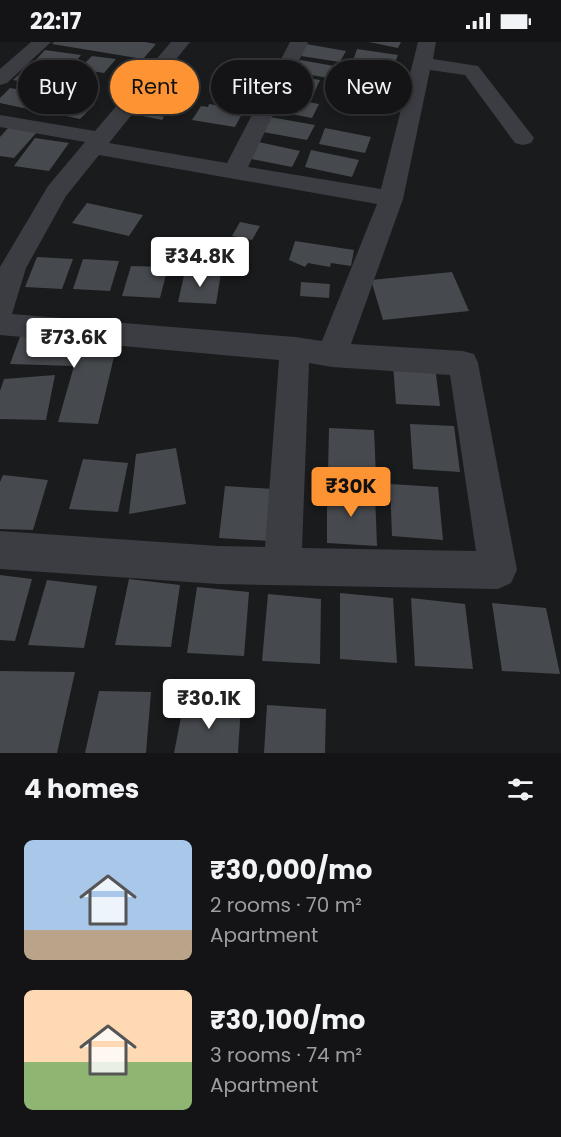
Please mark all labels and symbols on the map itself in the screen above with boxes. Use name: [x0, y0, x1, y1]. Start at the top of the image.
pin: ₹34.8K: [151, 237, 249, 288]
pin: ₹73.6K: [25, 318, 123, 369]
pin: ₹30K: [315, 467, 387, 518]
pin: ₹30.1K: [160, 679, 258, 730]

